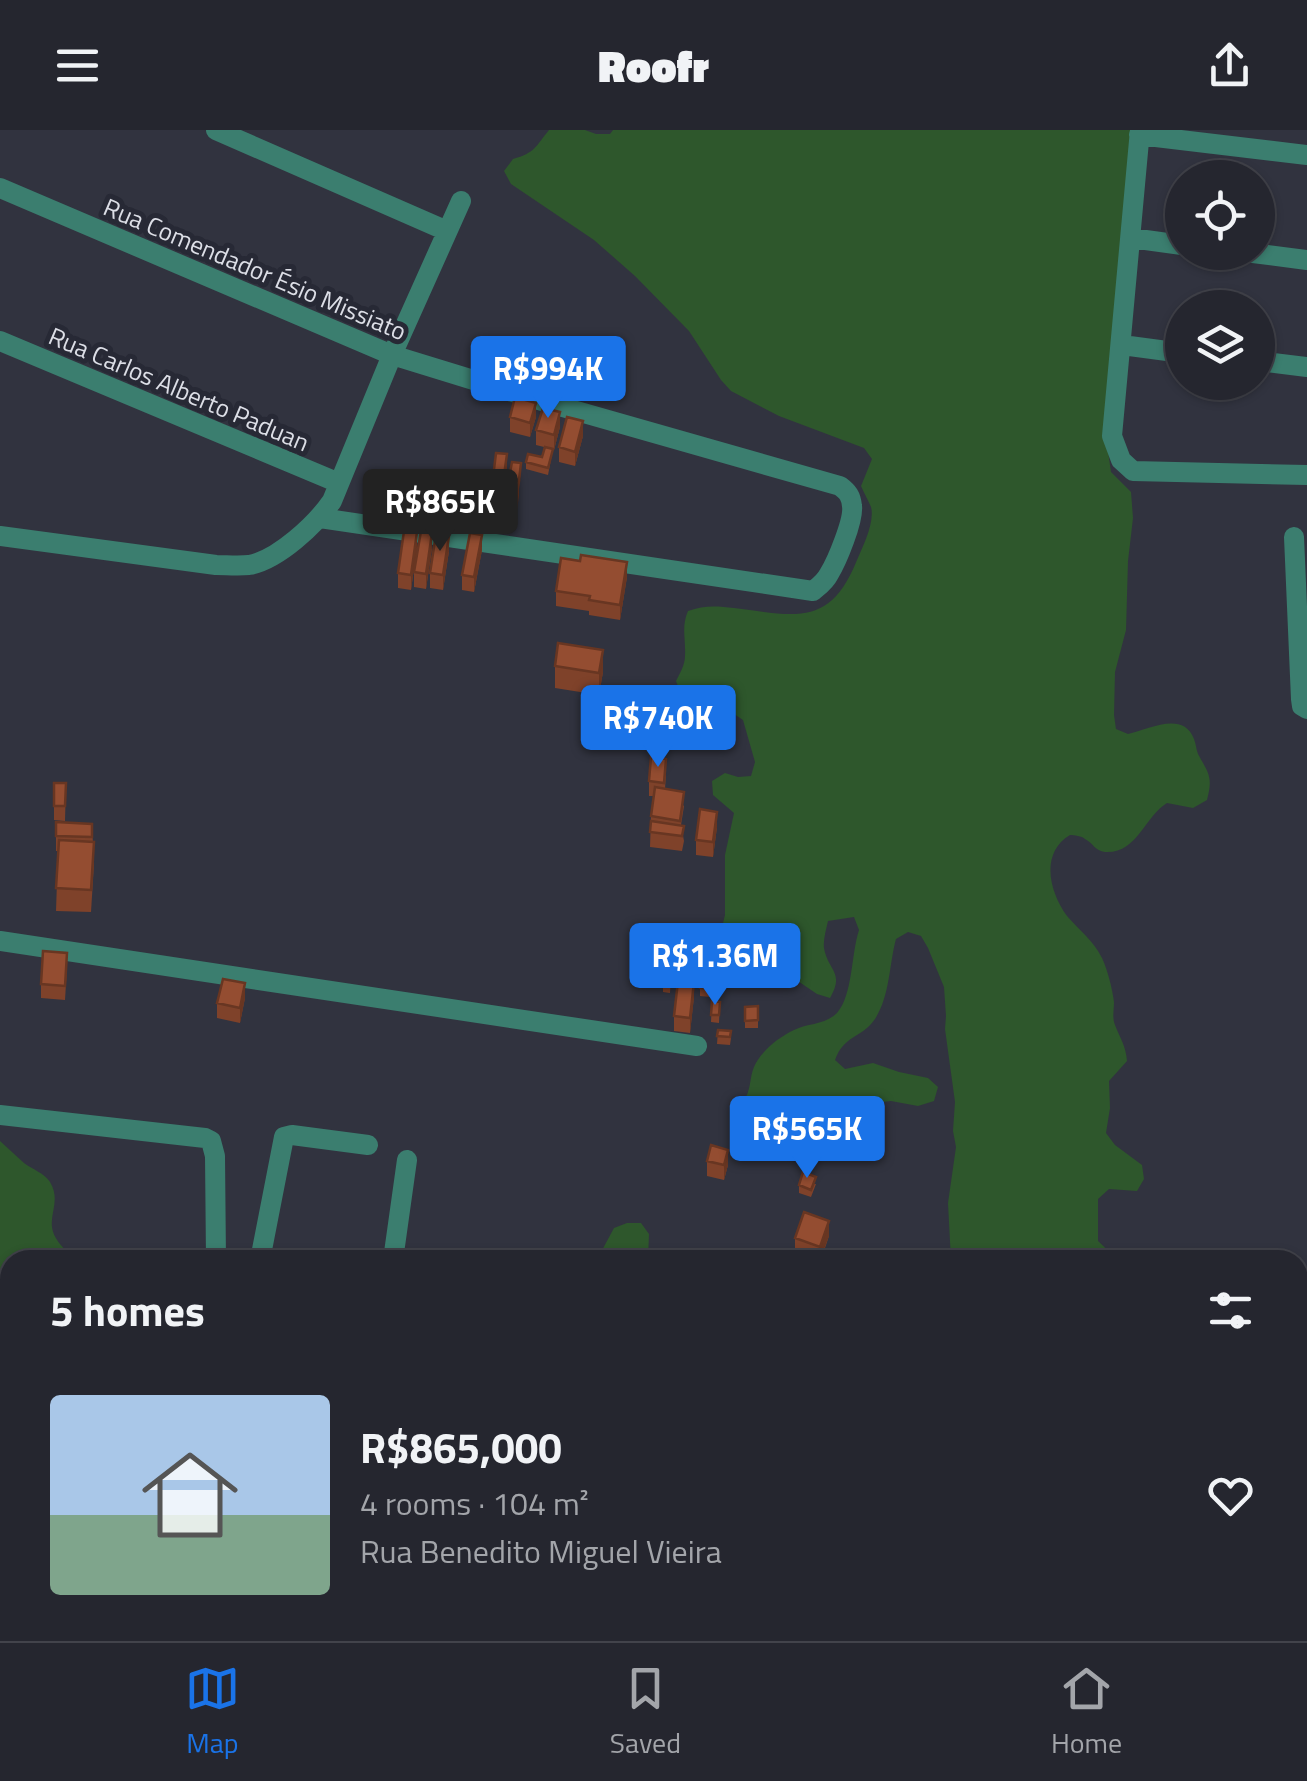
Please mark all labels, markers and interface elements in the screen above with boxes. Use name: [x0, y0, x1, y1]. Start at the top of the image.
text: Roofr: [598, 31, 709, 99]
icon: menu: [50, 38, 105, 93]
icon: share: [1202, 38, 1257, 93]
map controls: [1165, 160, 1275, 400]
button: locate: [1165, 160, 1275, 270]
street label: Rua Comendador Ésio Missiato: [98, 188, 412, 350]
button: layers: [1165, 290, 1275, 400]
street label: Rua Carlos Alberto Paduan: [43, 317, 315, 461]
pin: R$994K: [467, 336, 629, 421]
text: R$994K: [493, 344, 603, 392]
pin: R$865K: [359, 469, 521, 554]
text: R$865K: [385, 477, 495, 525]
pin: R$740K: [577, 685, 739, 770]
text: R$740K: [603, 693, 713, 741]
pin: R$1.36M: [623, 923, 807, 1008]
text: R$1.36M: [651, 931, 779, 979]
pin: R$565K: [726, 1096, 888, 1181]
text: R$565K: [752, 1104, 862, 1152]
text: 5 homes: [50, 1278, 205, 1342]
icon: filters: [1203, 1283, 1258, 1338]
text: R$865,000: [360, 1415, 562, 1479]
icon: home: [130, 1435, 250, 1555]
icon: heart: [1203, 1468, 1258, 1523]
text: 4 rooms · 104 m²: [360, 1479, 589, 1527]
text: Rua Benedito Miguel Vieira: [360, 1527, 722, 1575]
tab: Map: [185, 1661, 240, 1764]
tab: Saved: [610, 1661, 681, 1764]
tab: Home: [1051, 1661, 1122, 1764]

